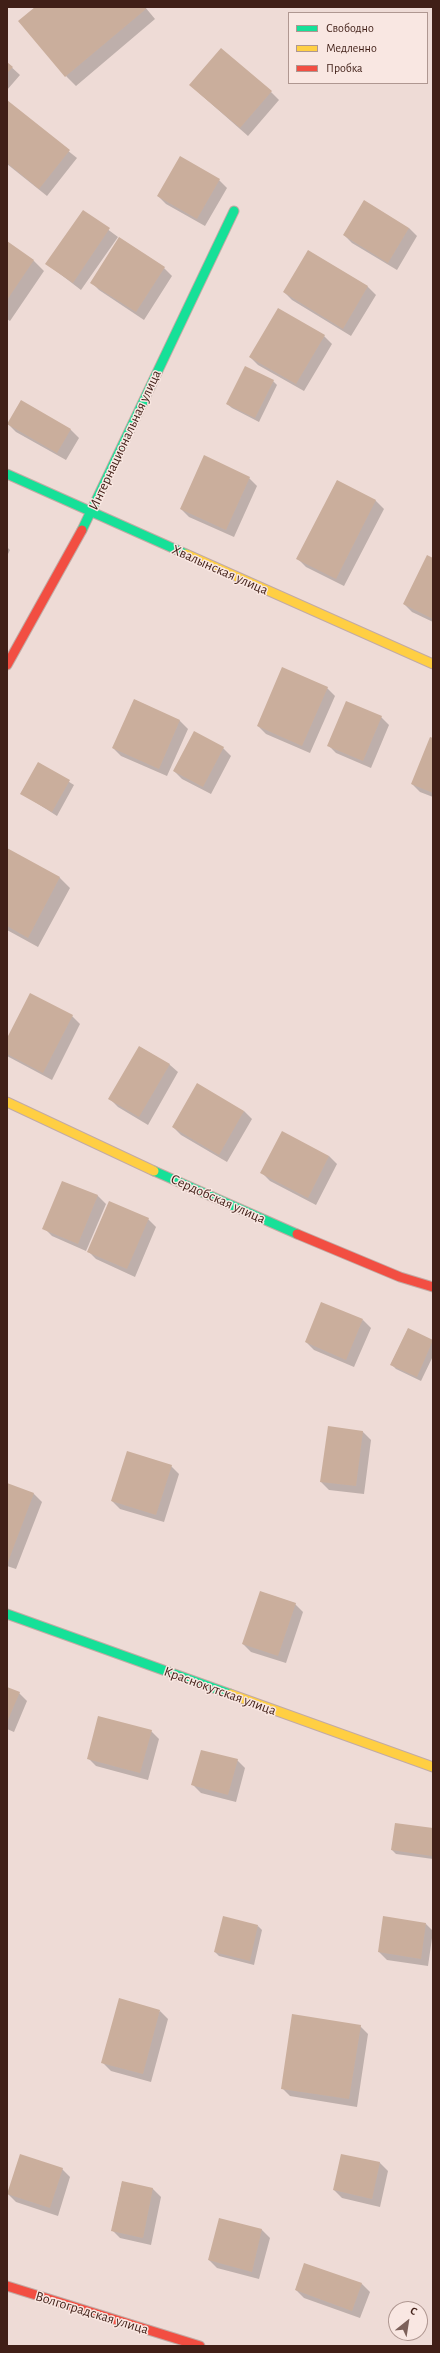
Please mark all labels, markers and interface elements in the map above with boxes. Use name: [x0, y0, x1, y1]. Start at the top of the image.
legend: [288, 12, 428, 84]
text: Свободно: [326, 22, 374, 34]
text: Медленно: [326, 42, 377, 54]
text: Пробка: [326, 62, 363, 74]
street label: Интернациональная улица: [85, 367, 165, 513]
street label: Хвалынская улица: [169, 541, 271, 599]
street label: Сердобская улица: [168, 1171, 268, 1227]
street label: Краснокутская улица: [161, 1663, 279, 1719]
street label: Волгоградская улица: [33, 2288, 151, 2338]
north arrow: [388, 2301, 428, 2341]
text: С: [408, 2305, 419, 2317]

